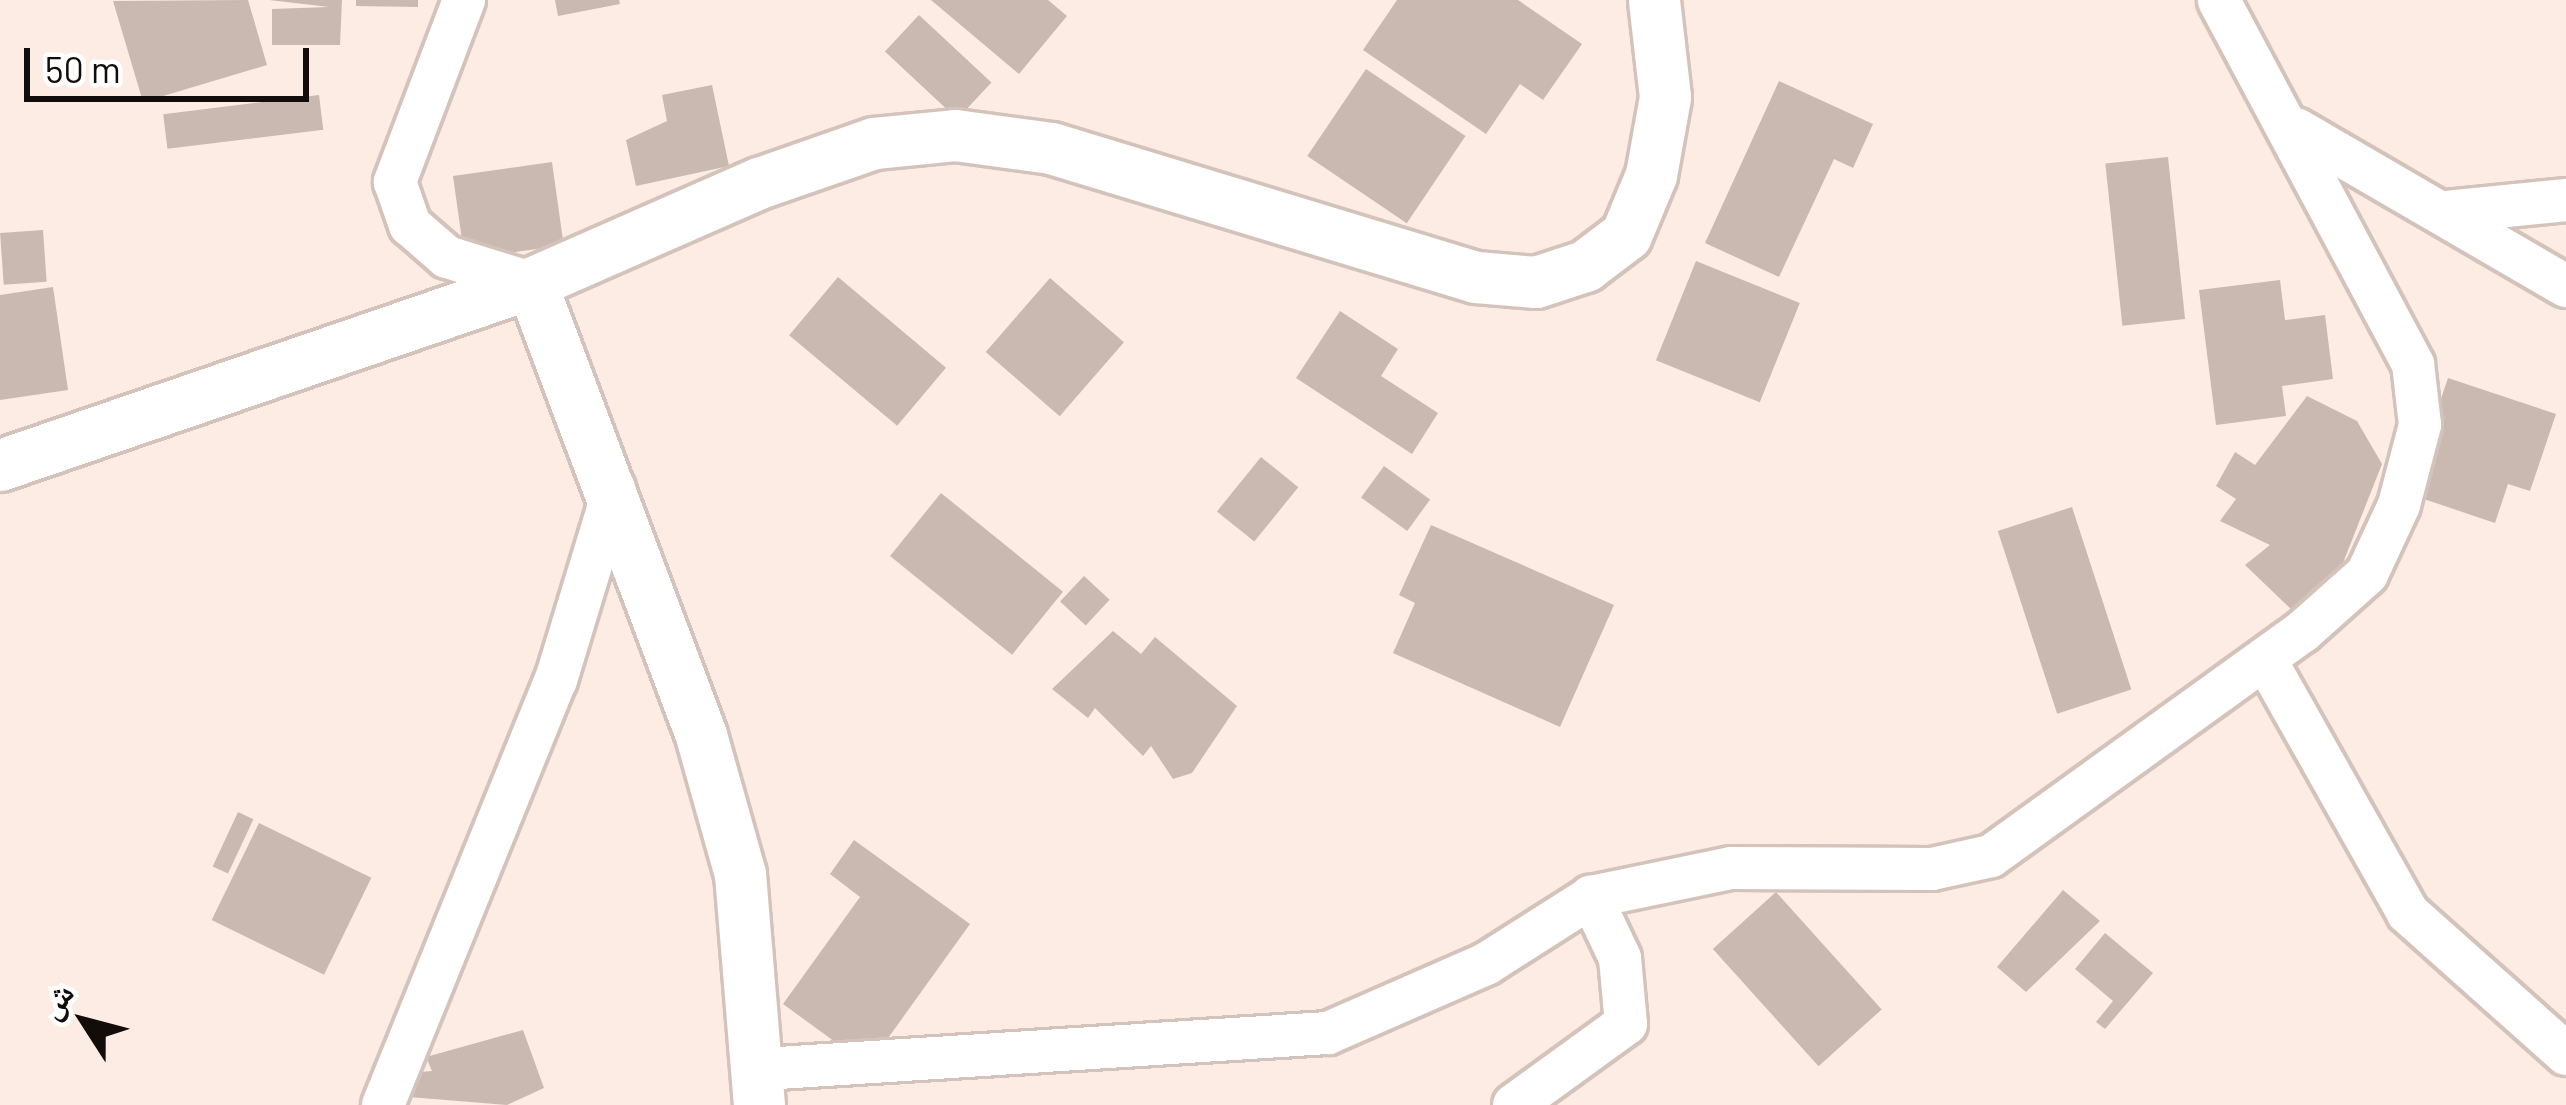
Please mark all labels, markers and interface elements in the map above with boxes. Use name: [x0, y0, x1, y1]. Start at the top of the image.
scale bar: [30, 24, 315, 98]
text: 50 m: [45, 47, 121, 90]
north arrow: [24, 961, 144, 1081]
text: ش: [28, 974, 81, 1026]

